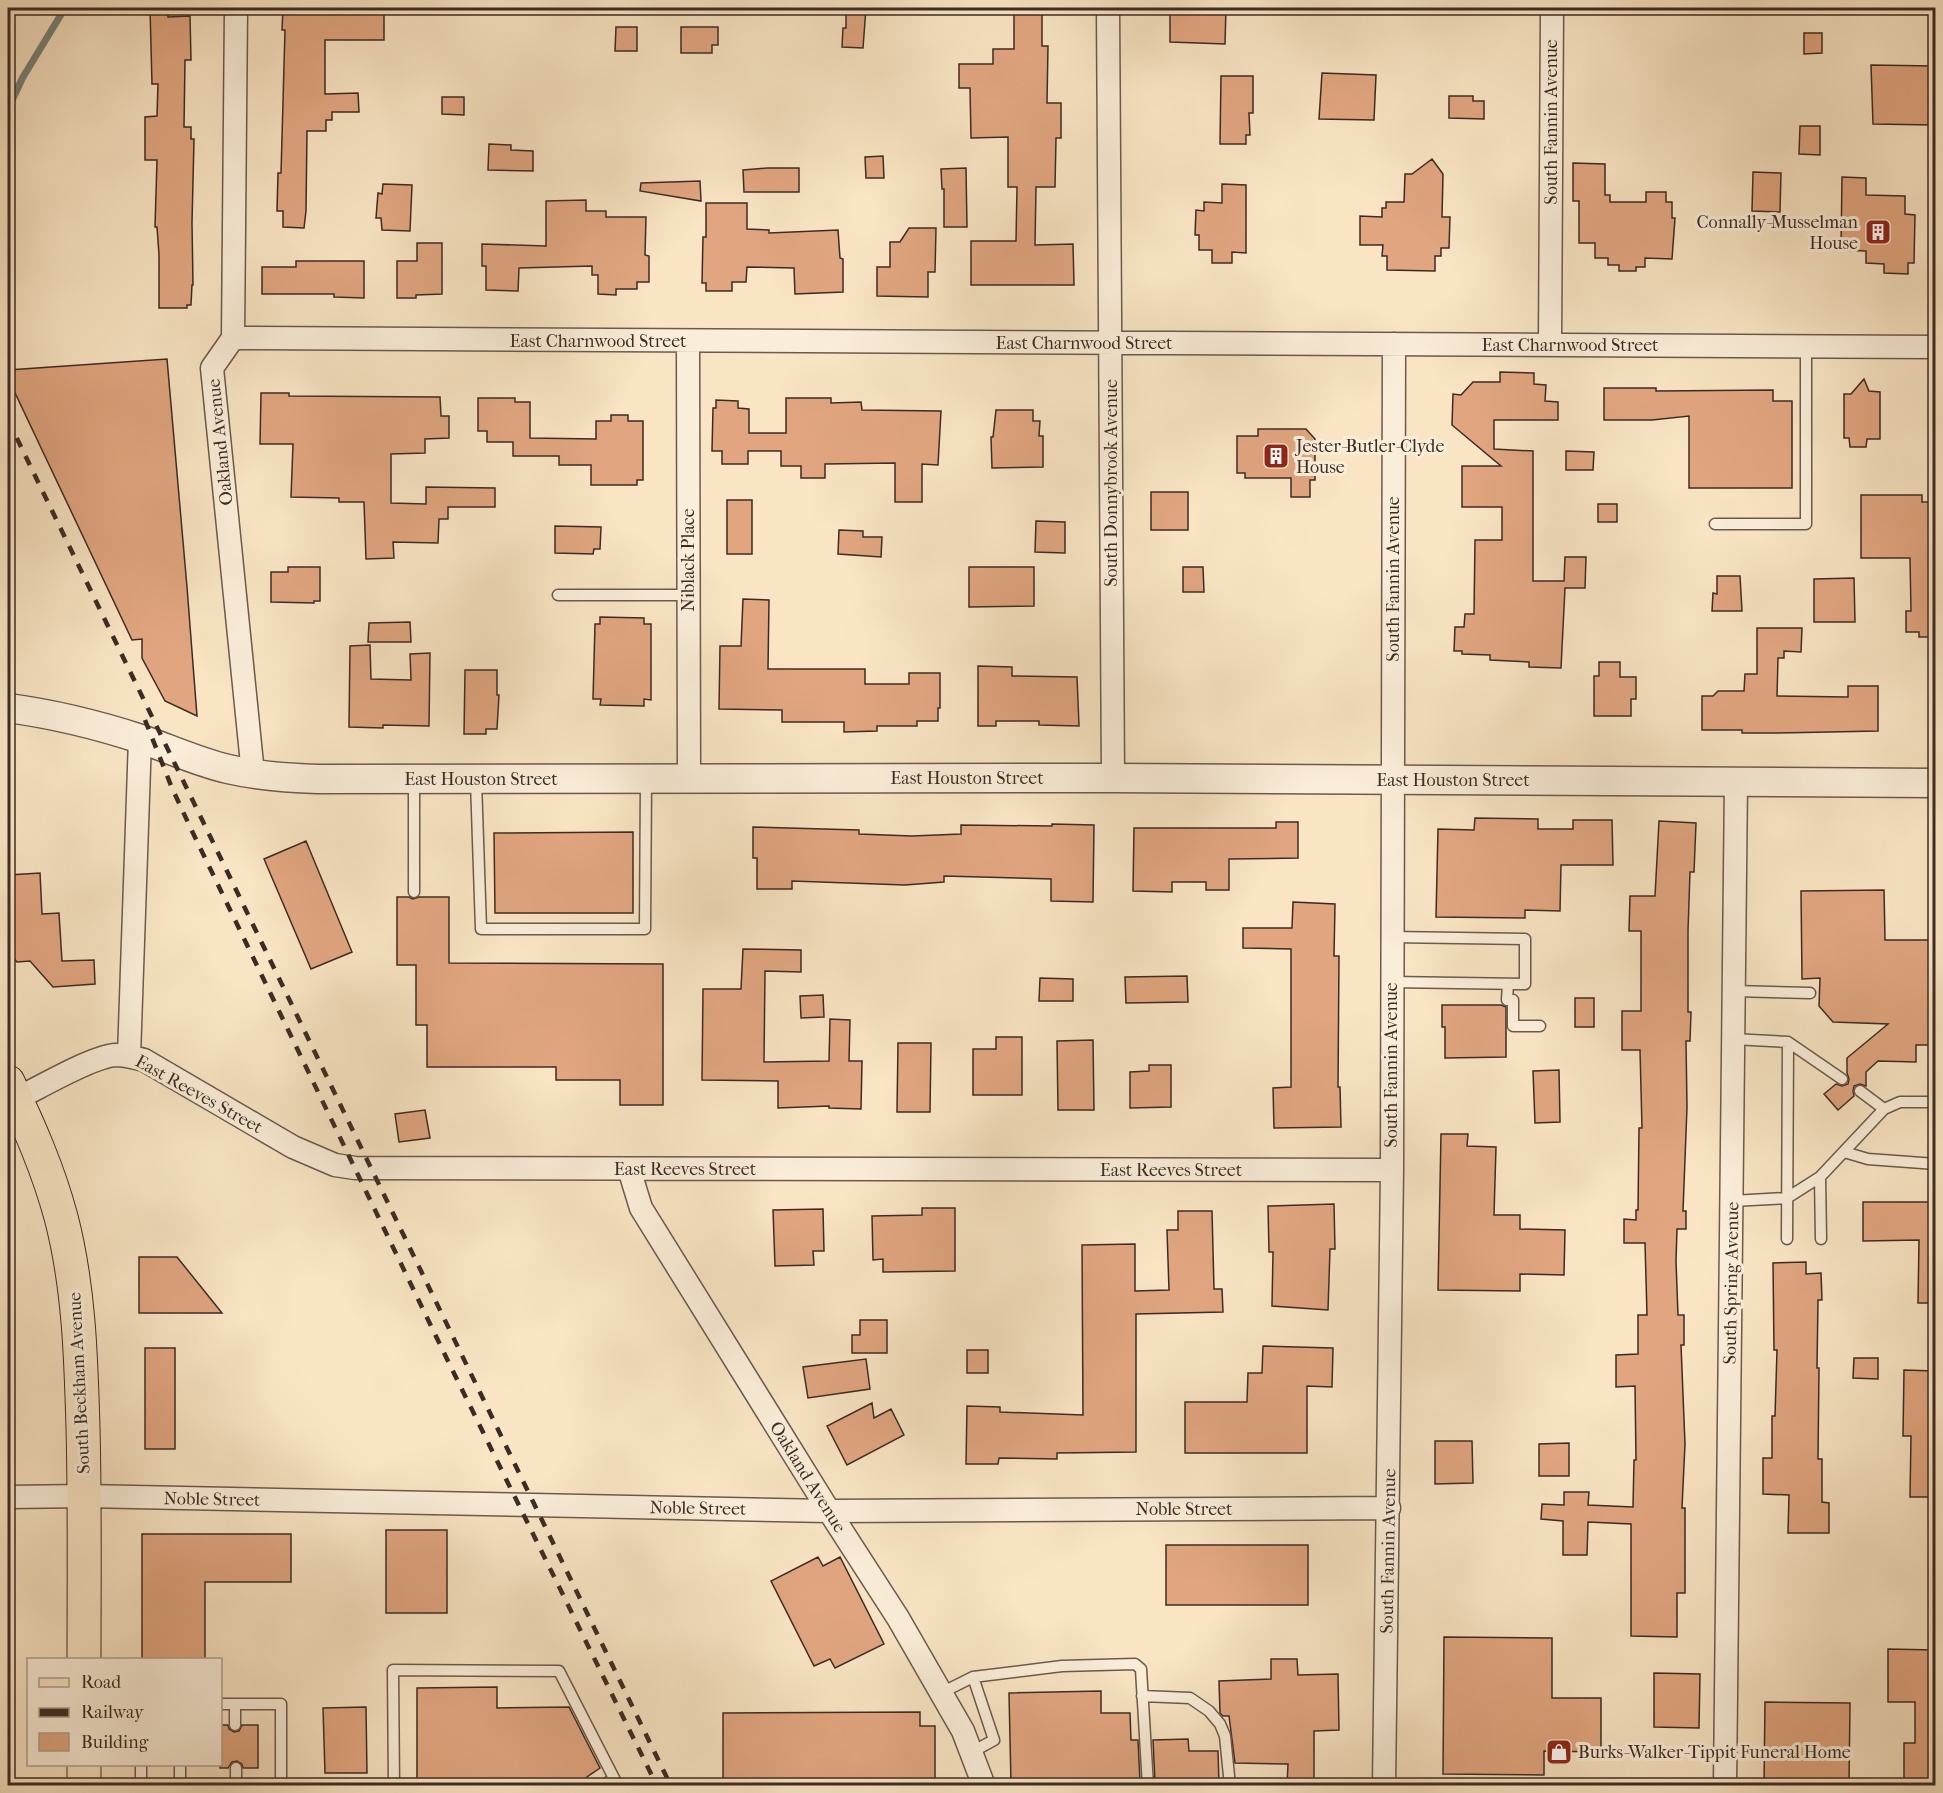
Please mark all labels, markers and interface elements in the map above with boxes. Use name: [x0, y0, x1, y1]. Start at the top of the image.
street label: South Fannin Avenue: [1541, 39, 1562, 205]
place label: Connally-Musselman House: [1697, 212, 1859, 254]
building icon: Connally-Musselman House: [1863, 217, 1893, 247]
street label: East Charnwood Street: [510, 331, 687, 352]
street label: East Charnwood Street: [996, 333, 1173, 354]
street label: East Charnwood Street: [1482, 335, 1659, 356]
street label: Oakland Avenue: [203, 377, 238, 506]
street label: South Donnybrook Avenue: [1101, 379, 1122, 587]
place label: Jester-Butler-Clyde House: [1294, 436, 1444, 478]
building icon: Jester-Butler-Clyde House: [1261, 441, 1291, 471]
street label: South Fannin Avenue: [1383, 496, 1404, 662]
street label: Niblack Place: [678, 508, 699, 612]
street label: East Houston Street: [890, 768, 1044, 789]
street label: East Houston Street: [404, 769, 558, 790]
street label: East Houston Street: [1376, 770, 1530, 791]
street label: South Fannin Avenue: [1381, 982, 1402, 1148]
street label: East Reeves Street: [131, 1051, 267, 1138]
street label: East Reeves Street: [614, 1159, 757, 1180]
street label: East Reeves Street: [1100, 1160, 1243, 1181]
street label: South Spring Avenue: [1720, 1201, 1743, 1365]
street label: South Beckham Avenue: [64, 1292, 95, 1474]
street label: Oakland Avenue: [765, 1418, 850, 1537]
street label: South Fannin Avenue: [1377, 1468, 1400, 1634]
street label: Noble Street: [163, 1488, 261, 1511]
street label: Noble Street: [649, 1497, 747, 1520]
street label: Noble Street: [1136, 1499, 1233, 1520]
legend: [27, 1658, 222, 1766]
text: Road: [81, 1672, 121, 1693]
text: Railway: [81, 1702, 145, 1723]
text: Building: [81, 1732, 149, 1753]
shop icon: Burks-Walker-Tippit Funeral Home: [1544, 1737, 1574, 1767]
place label: Burks-Walker-Tippit Funeral Home: [1578, 1742, 1851, 1763]

